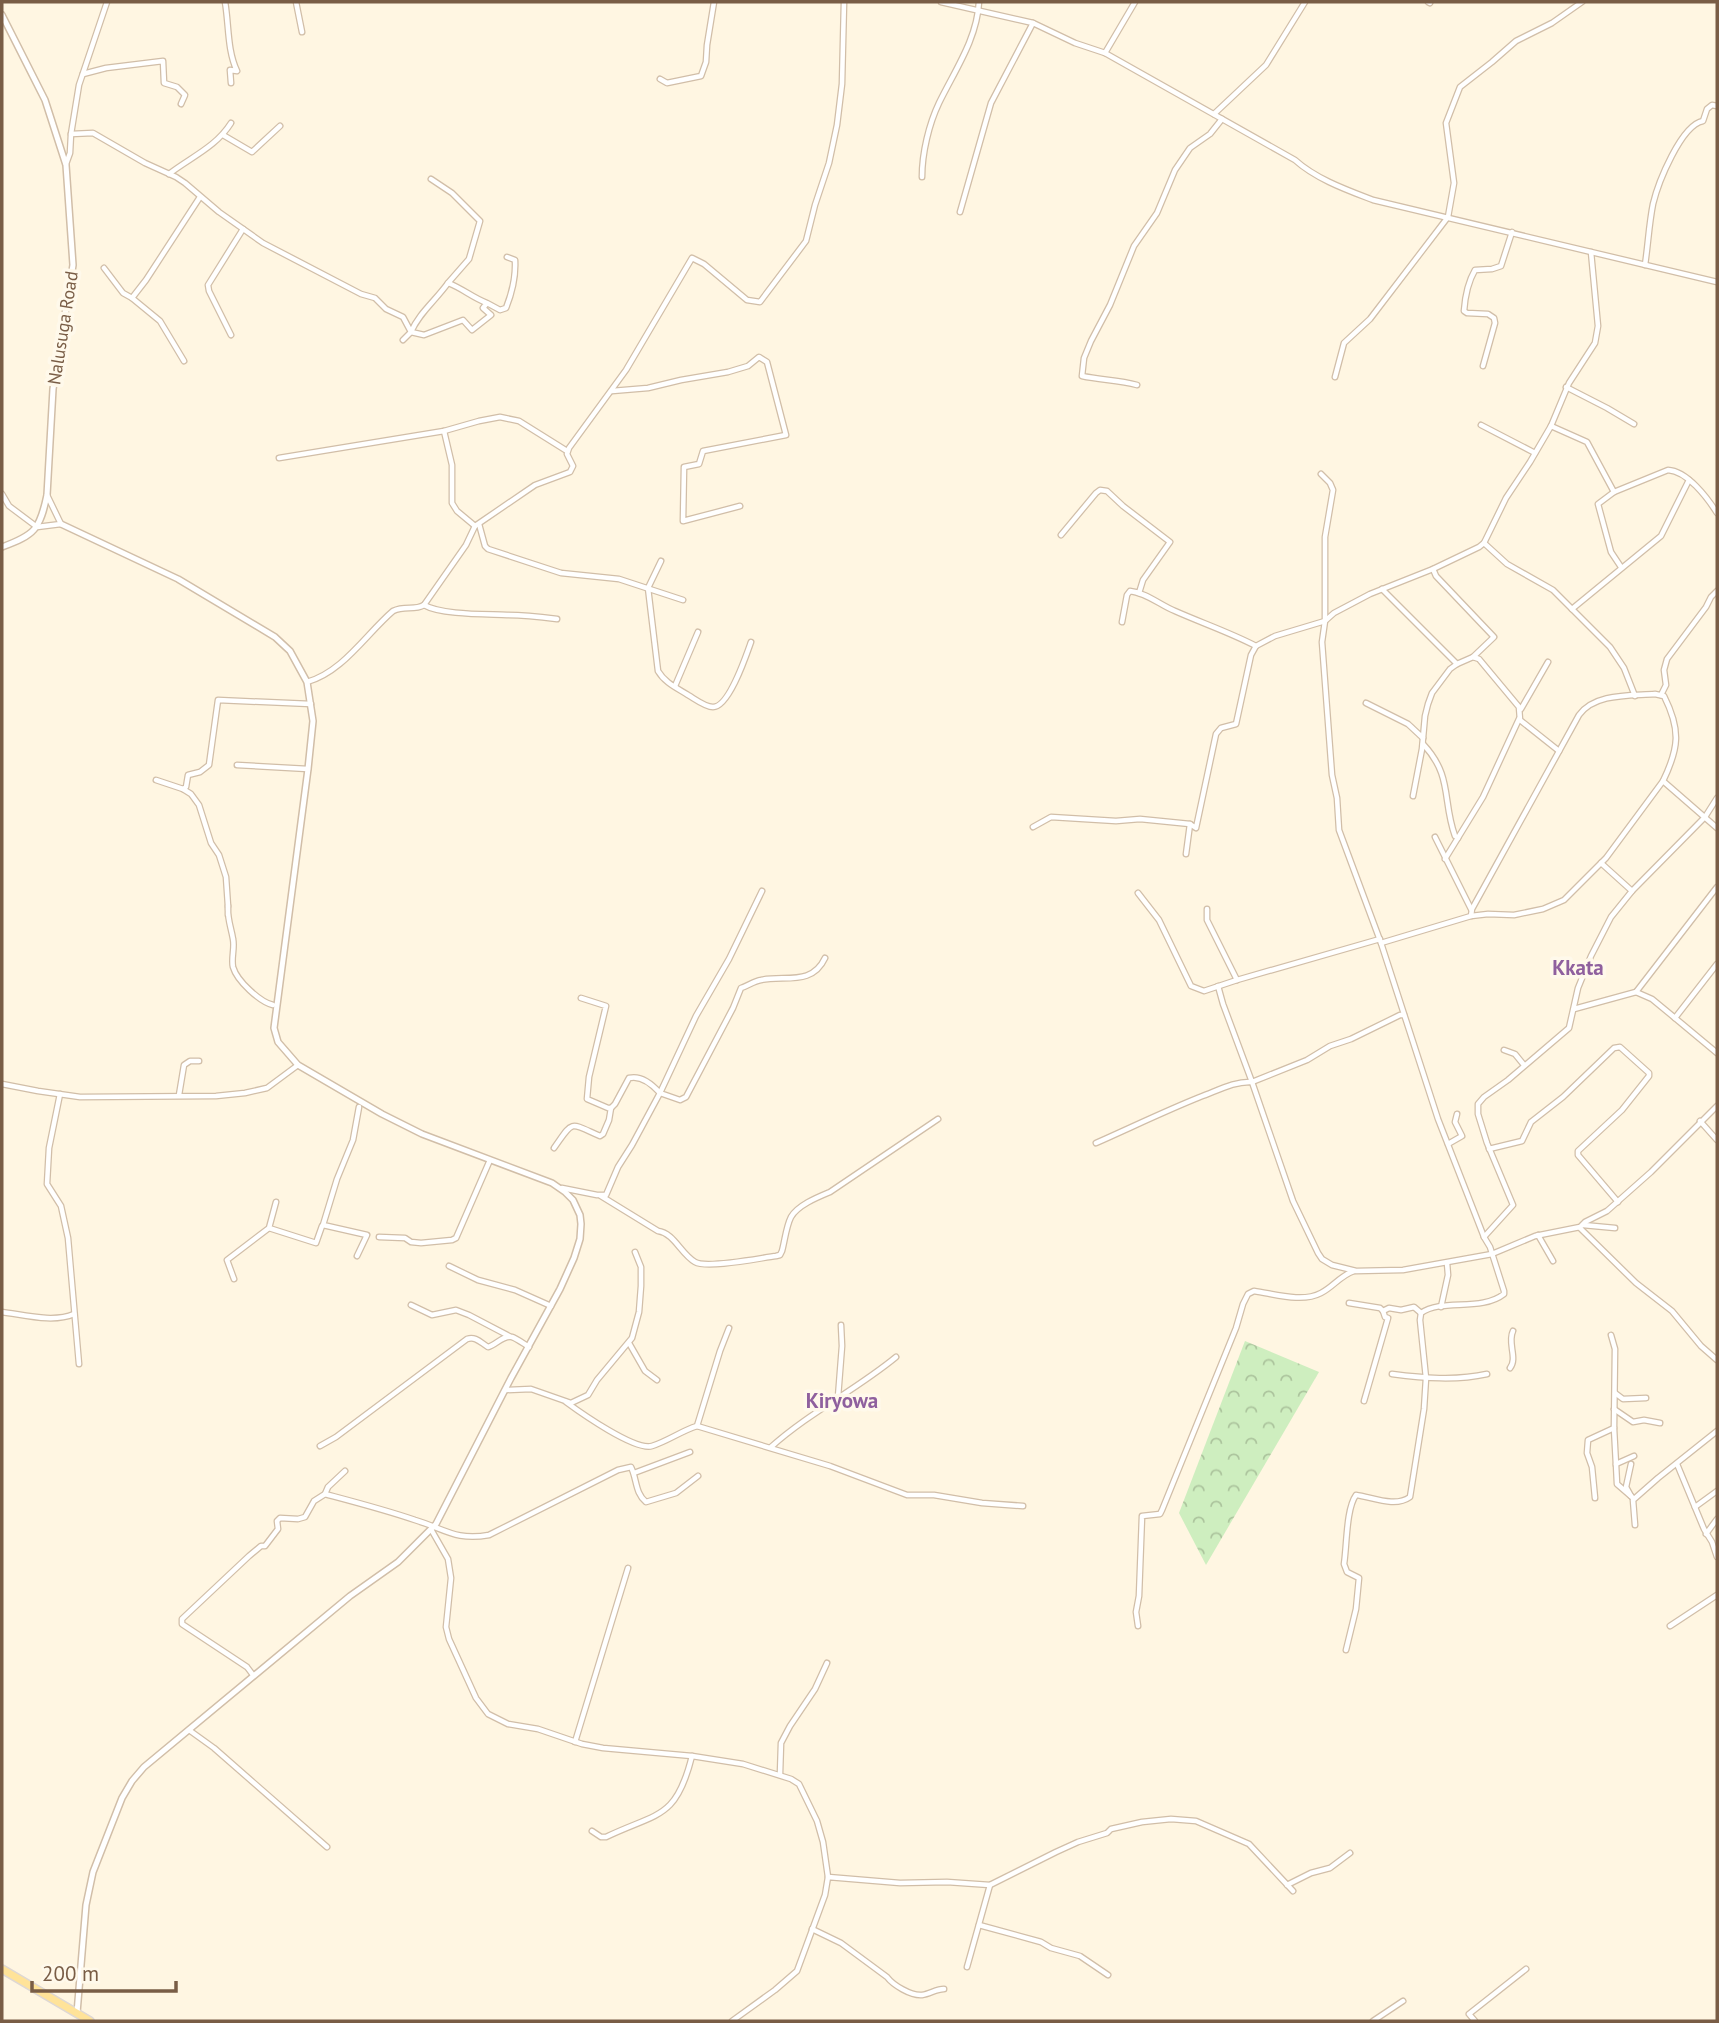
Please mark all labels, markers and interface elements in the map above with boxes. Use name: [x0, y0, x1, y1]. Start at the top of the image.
street label: Nalusuga Road: [42, 269, 83, 386]
district label: Kkata: [1552, 954, 1604, 981]
district label: Kiryowa: [806, 1387, 878, 1414]
scale bar: [32, 1950, 175, 1994]
text: 200 m: [42, 1960, 99, 1987]

